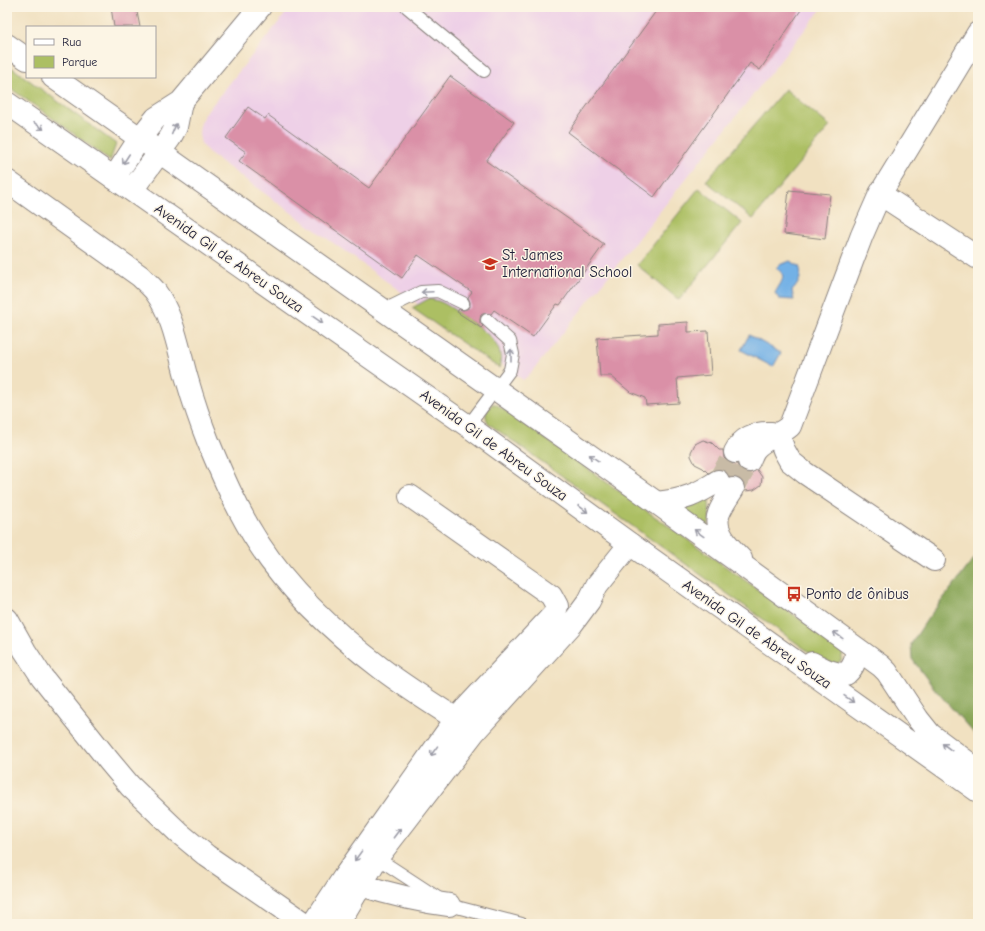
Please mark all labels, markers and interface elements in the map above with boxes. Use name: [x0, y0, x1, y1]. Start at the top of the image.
legend: [26, 26, 156, 78]
text: Rua: [62, 35, 81, 49]
text: Parque: [62, 55, 97, 69]
one-way arrow: [33, 122, 44, 130]
one-way arrow: [171, 124, 179, 136]
one-way arrow: [122, 154, 130, 165]
street label: Avenida Gil de Abreu Souza: [151, 200, 307, 316]
place label: St. James International School: [502, 246, 632, 281]
school or university icon: St. James International School: [481, 255, 499, 273]
one-way arrow: [421, 288, 434, 295]
one-way arrow: [312, 316, 323, 324]
one-way arrow: [507, 349, 515, 362]
street label: Avenida Gil de Abreu Souza: [417, 385, 571, 505]
one-way arrow: [588, 454, 599, 462]
one-way arrow: [578, 505, 589, 514]
one-way arrow: [694, 529, 705, 537]
street label: Avenida Gil de Abreu Souza: [679, 576, 835, 692]
bus stop icon: Ponto de ônibus: [785, 585, 803, 603]
place label: Ponto de ônibus: [806, 585, 909, 603]
one-way arrow: [833, 631, 844, 639]
one-way arrow: [843, 695, 854, 703]
one-way arrow: [942, 742, 953, 751]
one-way arrow: [430, 745, 438, 756]
one-way arrow: [393, 827, 401, 838]
one-way arrow: [354, 851, 362, 862]

